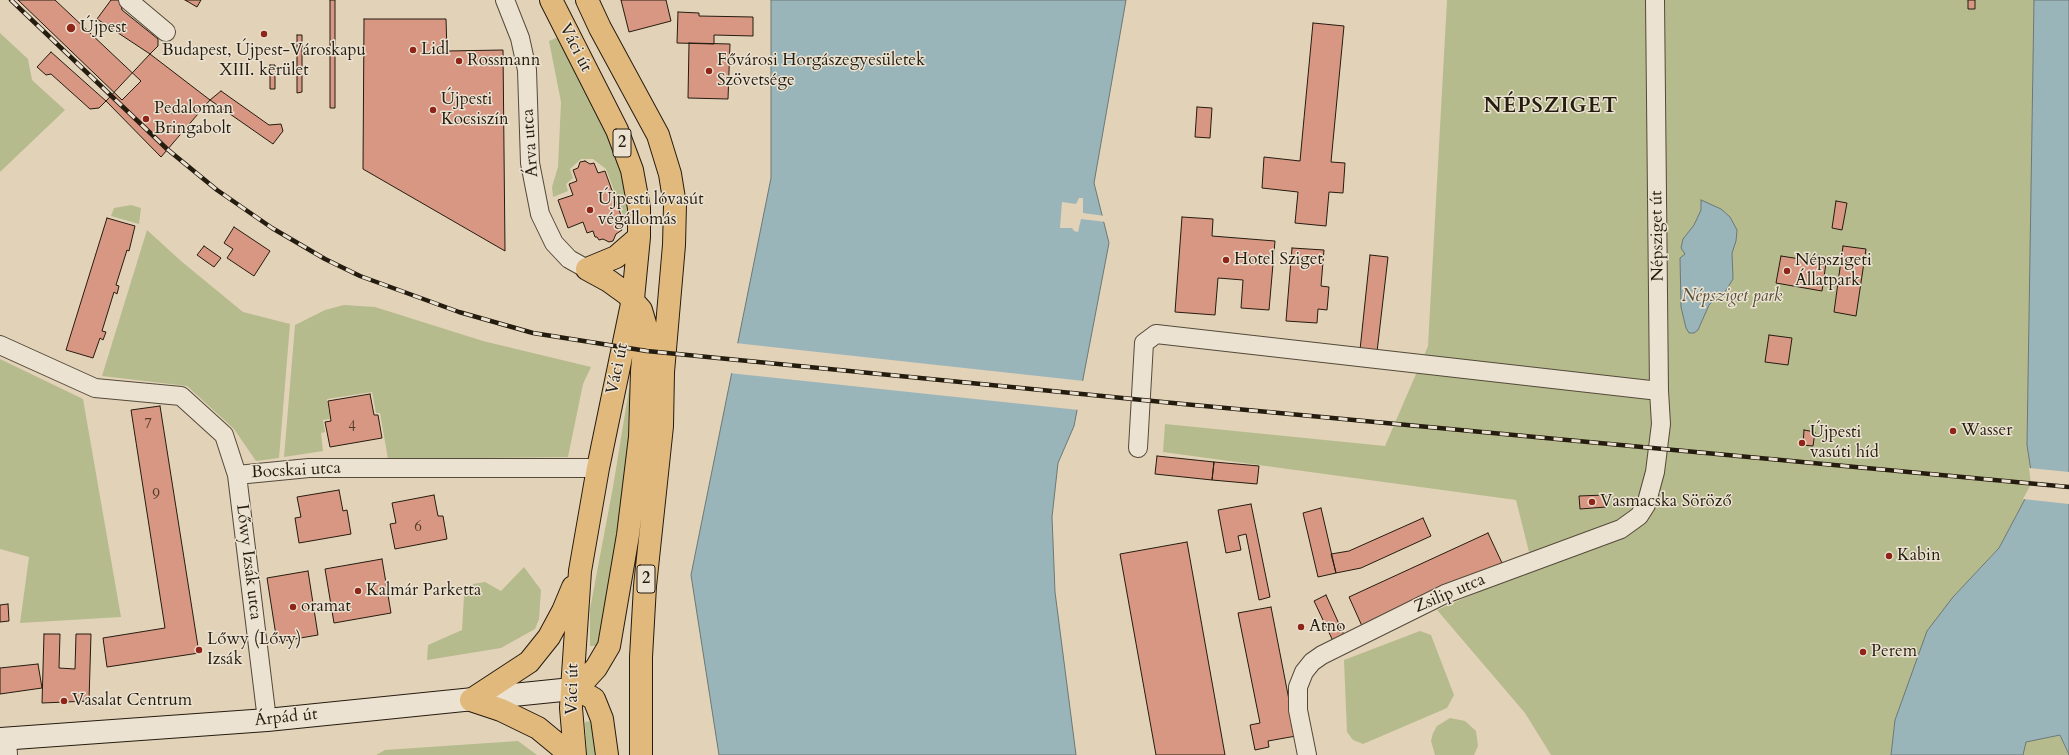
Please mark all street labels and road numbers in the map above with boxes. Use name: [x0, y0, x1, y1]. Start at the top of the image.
street label: Váci út: [554, 20, 596, 76]
street label: Árva utca: [518, 108, 544, 178]
road number: 2: [613, 129, 631, 157]
street label: Népsziget út: [1647, 190, 1669, 282]
street label: Váci út: [603, 342, 633, 396]
street label: Bocskai utca: [251, 458, 341, 484]
street label: Lőwy Izsák utca: [231, 503, 265, 621]
road number: 2: [637, 565, 655, 593]
street label: Zsilip utca: [1411, 570, 1489, 618]
street label: Váci út: [562, 663, 584, 715]
street label: Árpád út: [254, 705, 318, 731]

